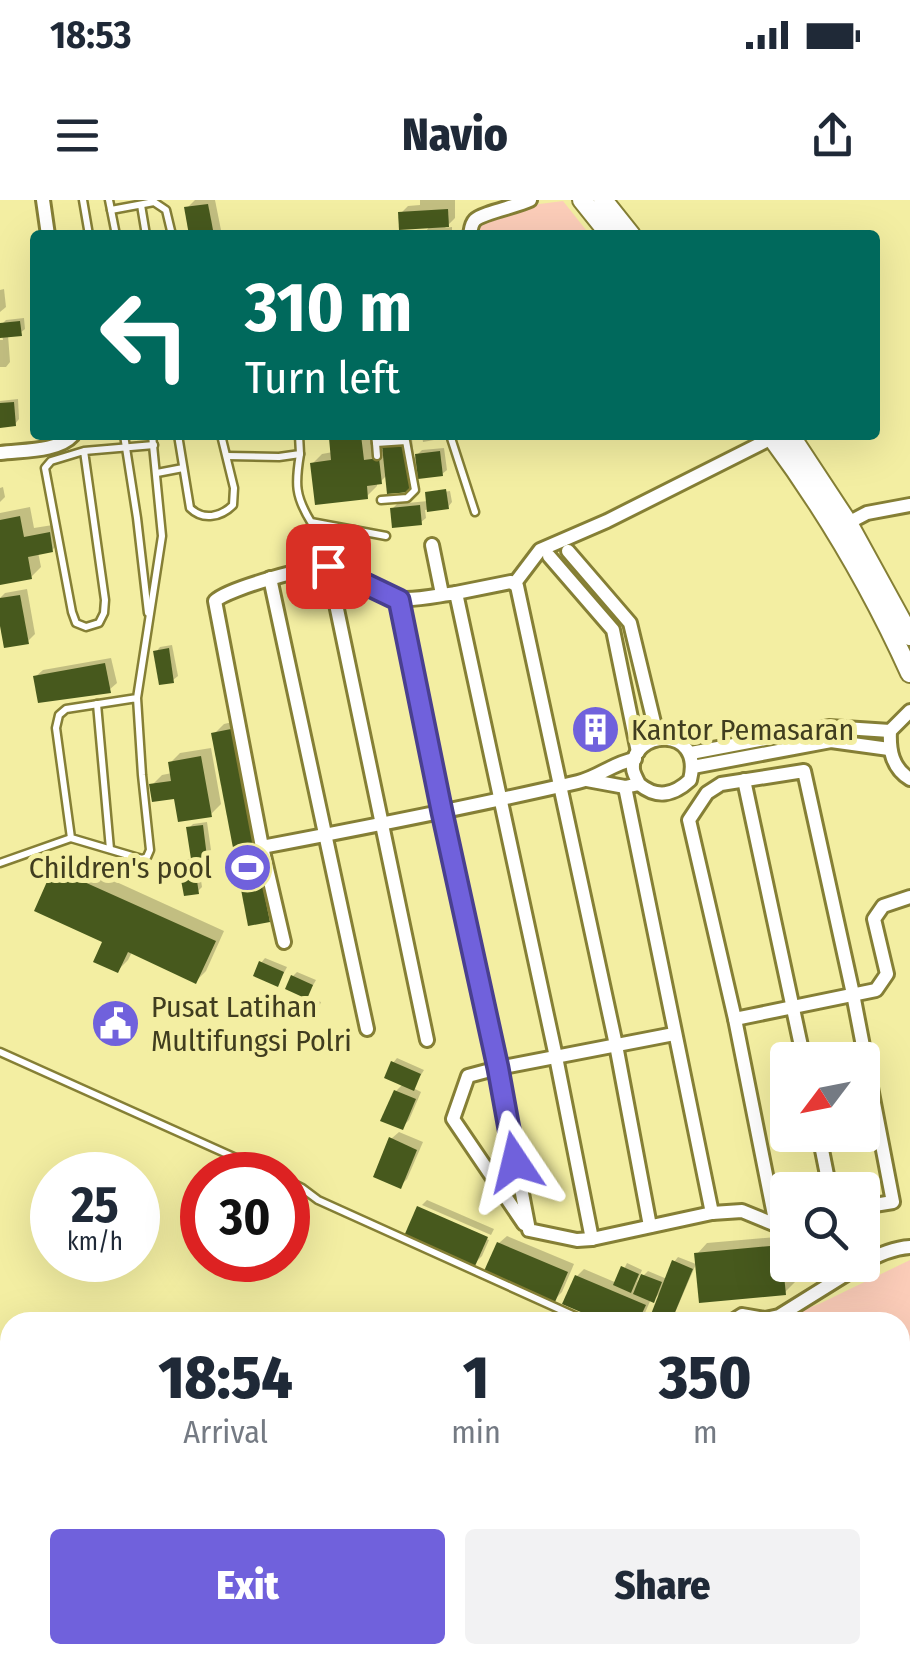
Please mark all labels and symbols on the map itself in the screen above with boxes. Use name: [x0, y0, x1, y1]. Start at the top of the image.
pin: [286, 524, 371, 609]
building icon: Kantor Pemasaran: [570, 704, 622, 756]
place label: Kantor Pemasaran: [631, 712, 854, 748]
sports icon: Children's pool: [221, 842, 273, 894]
place label: Children's pool: [29, 850, 212, 886]
place label: Pusat Latihan Multifungsi Polri: [151, 989, 352, 1059]
public building icon: Pusat Latihan Multifungsi Polri: [90, 998, 142, 1050]
north arrow: [770, 1042, 880, 1152]
position arrow: [463, 1110, 567, 1214]
speed limit sign: 30: [180, 1152, 310, 1282]

